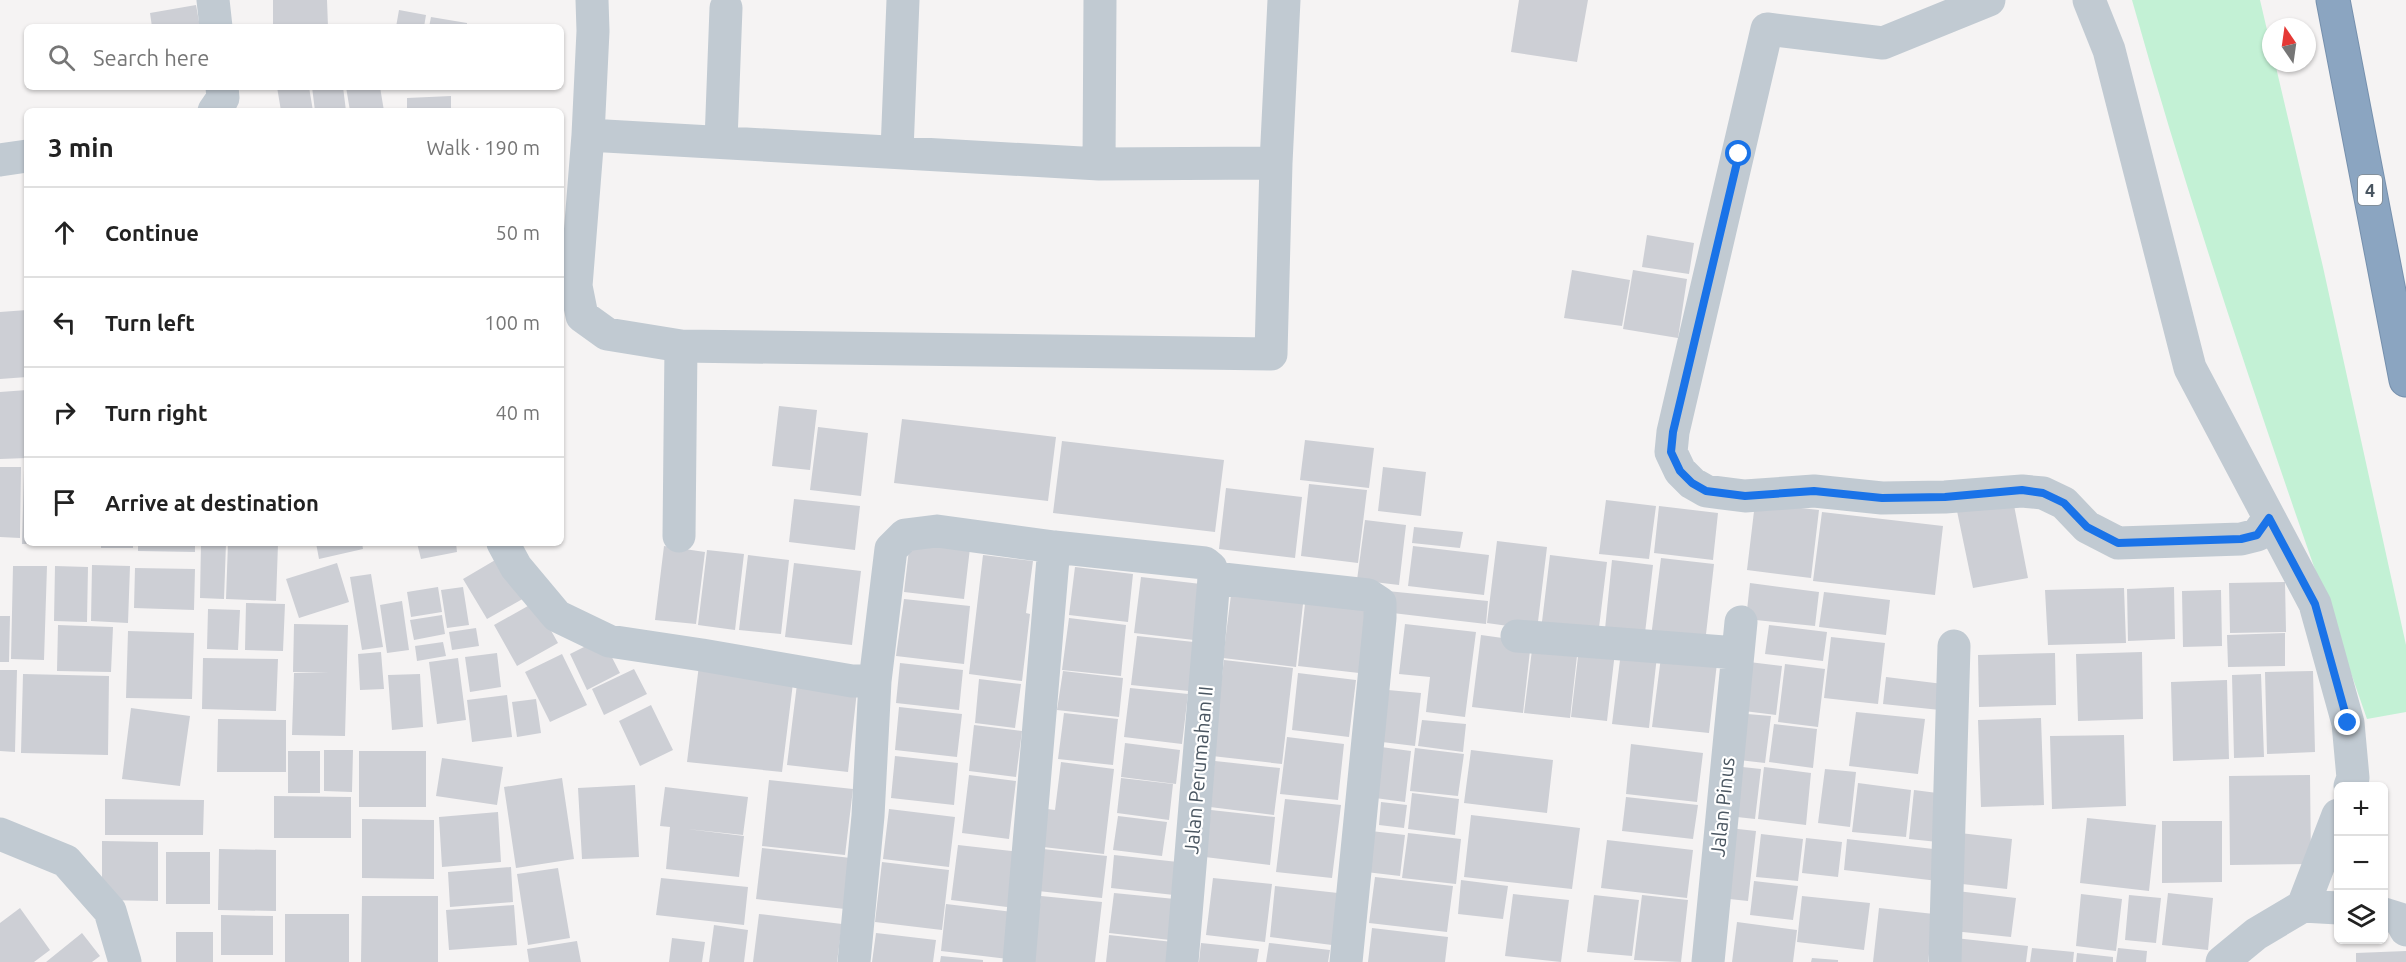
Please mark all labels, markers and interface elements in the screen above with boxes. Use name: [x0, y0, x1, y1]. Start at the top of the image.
north arrow: [2262, 18, 2316, 72]
search box: [24, 24, 564, 90]
icon: search: [45, 41, 78, 74]
text: Search here: [93, 45, 209, 70]
text: 3 min: [48, 133, 114, 162]
text: Walk · 190 m: [427, 136, 540, 159]
route start: [1725, 140, 1751, 166]
road number: 4: [2358, 175, 2382, 205]
icon: ahead: [48, 216, 81, 249]
text: Continue: [105, 220, 199, 245]
text: 50 m: [496, 221, 540, 244]
icon: left: [48, 306, 81, 339]
text: Turn left: [105, 310, 195, 335]
text: 100 m: [484, 311, 540, 334]
icon: right: [48, 396, 81, 429]
text: Turn right: [105, 400, 207, 425]
text: 40 m: [496, 401, 540, 424]
icon: arrive: [48, 486, 81, 519]
text: Arrive at destination: [105, 490, 319, 515]
street label: Jalan Perumahan II: [1179, 685, 1217, 855]
route end: [2334, 709, 2360, 735]
street label: Jalan Pinus: [1705, 756, 1739, 858]
map controls: [2334, 782, 2388, 944]
button: +: [2334, 782, 2388, 836]
button: −: [2334, 836, 2388, 890]
button: layers: [2334, 890, 2388, 944]

